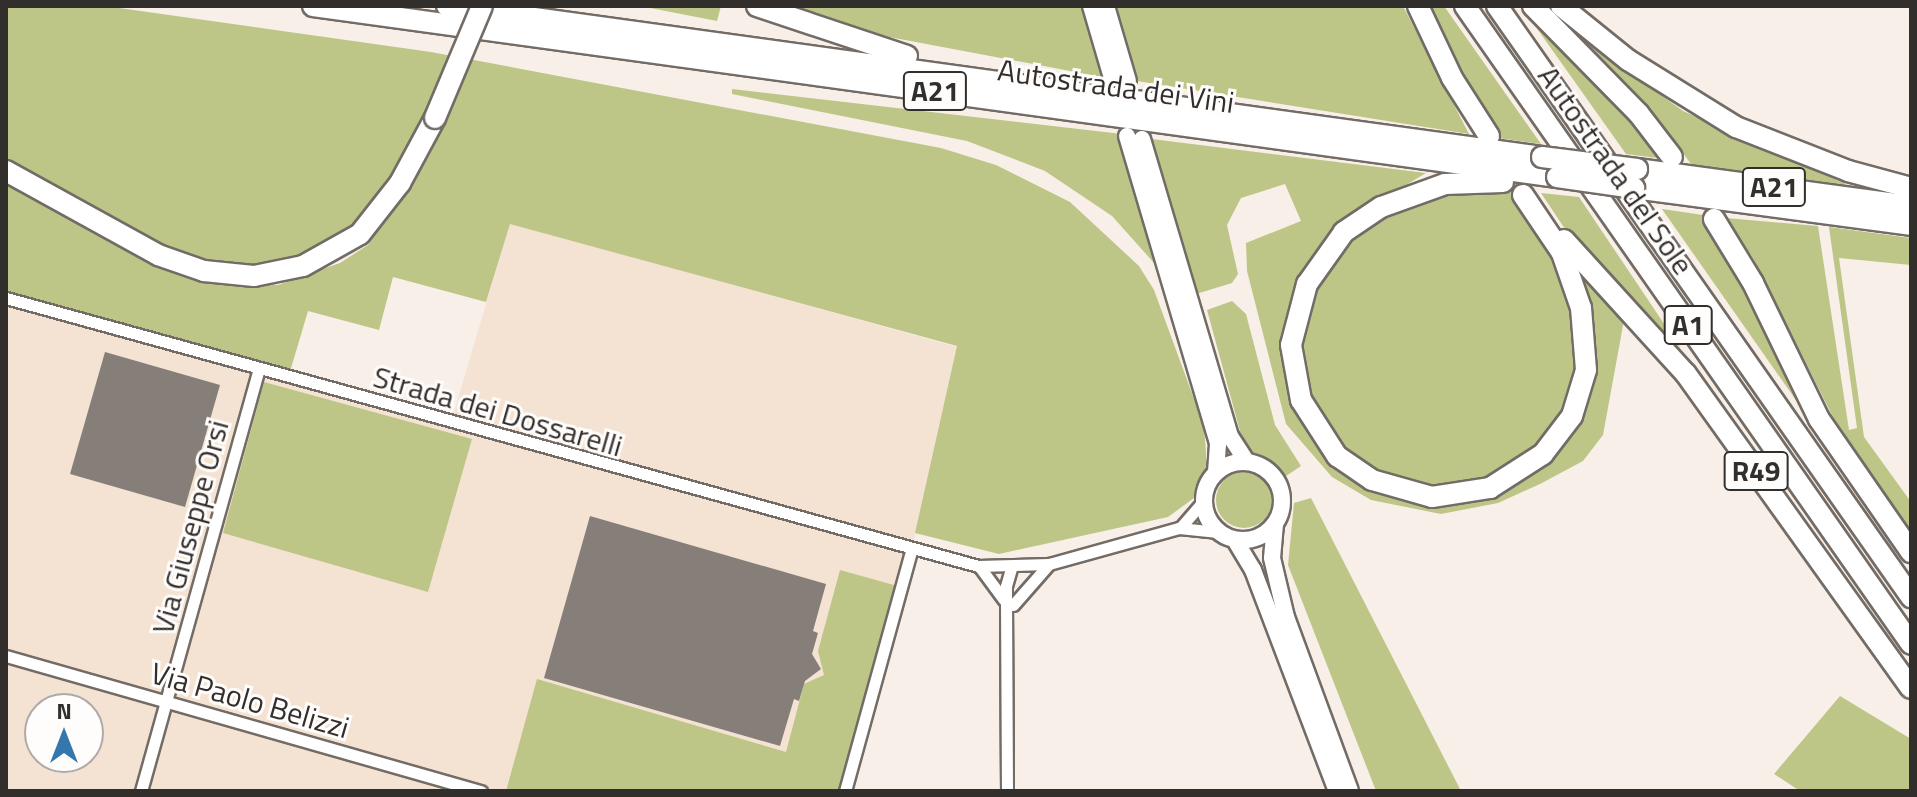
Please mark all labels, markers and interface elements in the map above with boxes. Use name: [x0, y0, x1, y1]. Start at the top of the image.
street label: Autostrada dei Vini: [995, 52, 1237, 120]
street label: Autostrada del Sole: [1531, 59, 1701, 281]
road number: A21: [901, 67, 969, 115]
road number: A21: [1740, 163, 1808, 211]
road number: A1: [1662, 301, 1714, 349]
street label: Strada dei Dossarelli: [369, 358, 627, 464]
street label: Via Giuseppe Orsi: [144, 416, 236, 638]
road number: R49: [1722, 447, 1790, 495]
street label: Via Paolo Belizzi: [147, 655, 353, 745]
north arrow: [24, 693, 104, 773]
text: N: [56, 694, 72, 728]

